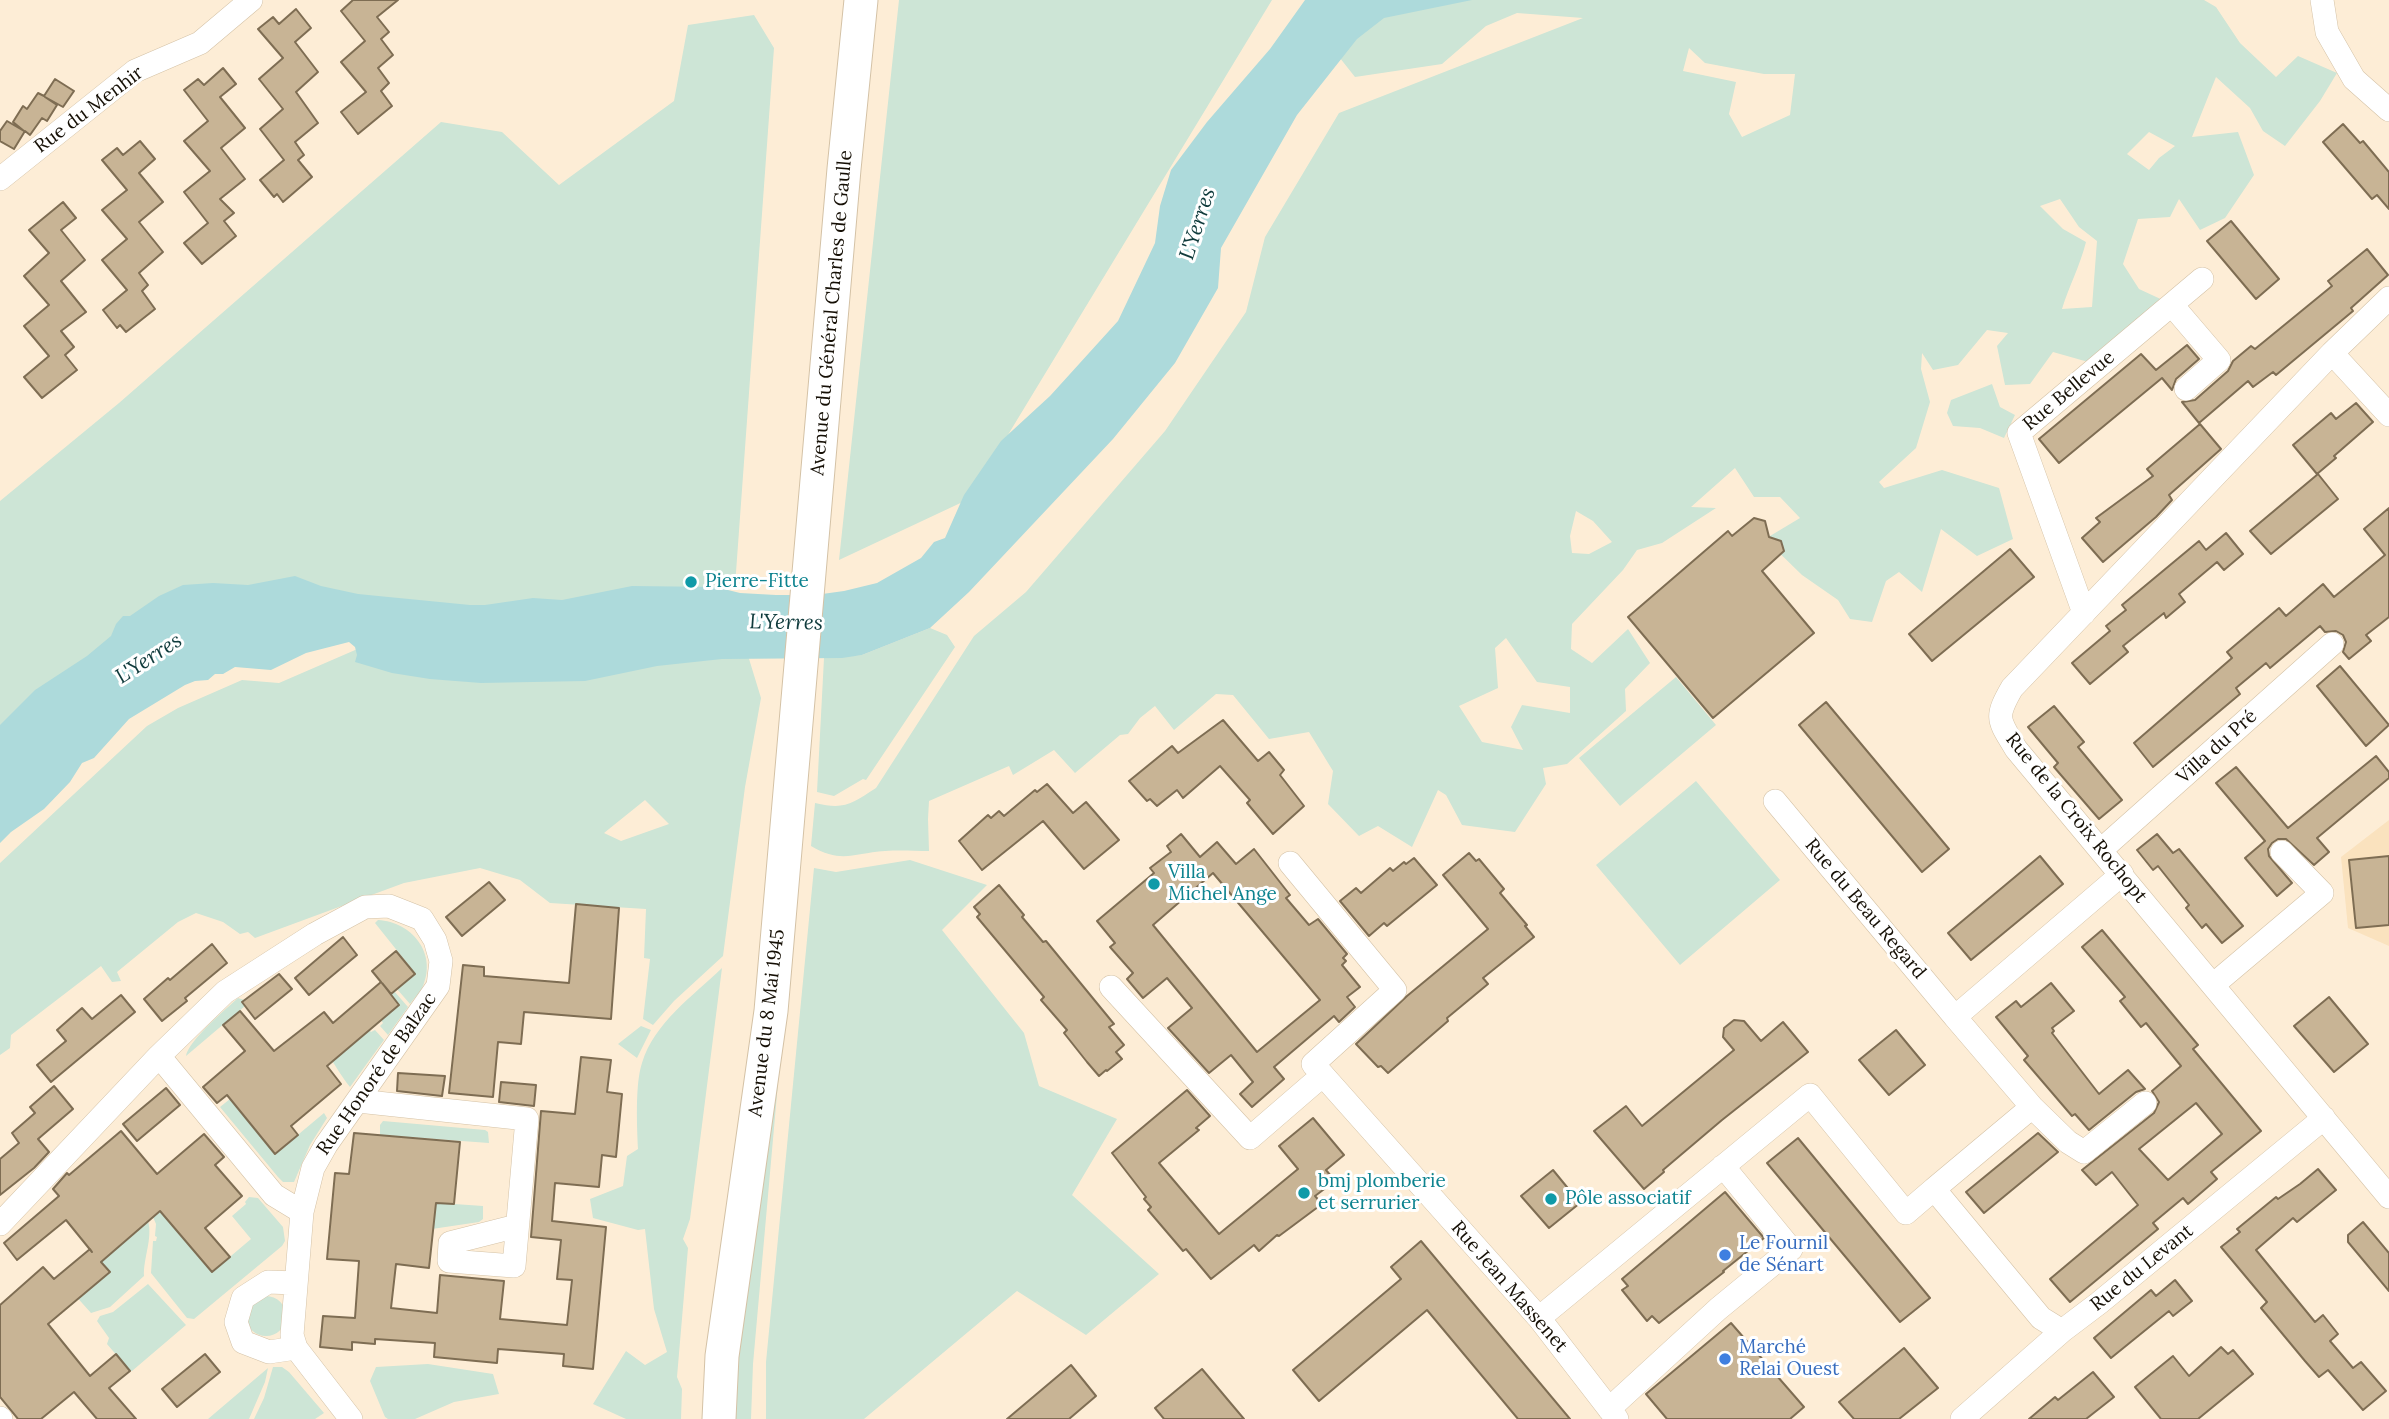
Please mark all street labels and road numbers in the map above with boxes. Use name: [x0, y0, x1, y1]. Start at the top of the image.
street label: Rue du Menhir: [30, 62, 148, 158]
street label: Avenue du Général Charles de Gaulle: [806, 149, 858, 477]
street label: Rue Bellevue: [2019, 346, 2119, 436]
street label: Villa du Pré: [2172, 705, 2262, 789]
street label: Rue de la Croix Rochopt: [2000, 728, 2152, 908]
street label: Rue du Beau Regard: [1800, 834, 1930, 984]
street label: Avenue du 8 Mai 1945: [744, 928, 790, 1118]
street label: Rue Honoré de Balzac: [312, 988, 442, 1160]
street label: Rue Jean Massenet: [1446, 1217, 1572, 1357]
street label: Rue du Levant: [2086, 1220, 2198, 1316]

